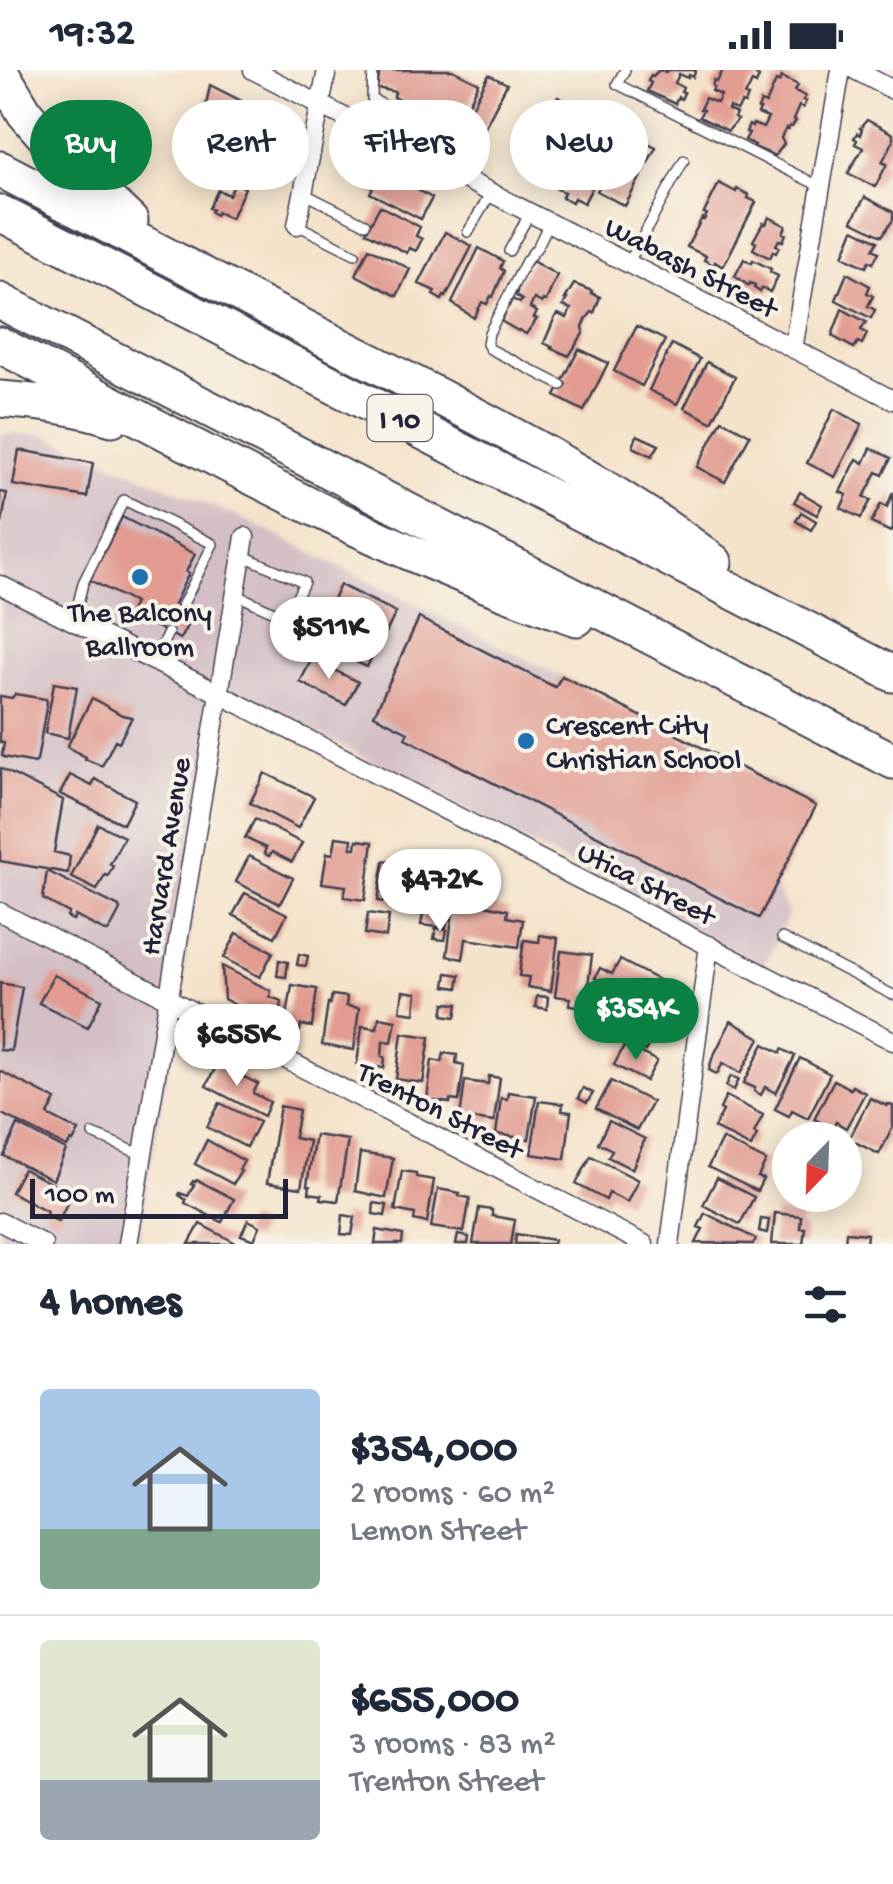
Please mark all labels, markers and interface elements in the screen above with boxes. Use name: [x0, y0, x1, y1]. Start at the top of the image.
text: 19:32: [50, 13, 135, 57]
chip: Buy: [30, 100, 152, 190]
chip: Rent: [172, 100, 309, 190]
chip: Filters: [329, 100, 490, 190]
chip: New: [510, 100, 648, 190]
street label: Wabash Street: [598, 212, 785, 330]
road number: I 10: [368, 395, 432, 441]
marker: The Balcony Ballroom: [129, 566, 151, 588]
pin: $511K: [259, 597, 399, 682]
place label: The Balcony Ballroom: [66, 598, 212, 667]
text: $511K: [292, 610, 366, 648]
place label: Crescent City Christian School: [546, 711, 741, 780]
marker: Crescent City Christian School: [515, 730, 537, 752]
street label: Harvard Avenue: [136, 755, 201, 958]
street label: Utica Street: [570, 836, 722, 937]
pin: $472K: [370, 849, 510, 934]
text: $472K: [400, 862, 480, 900]
pin: $354K: [566, 978, 706, 1063]
text: $354K: [596, 991, 676, 1029]
pin: $655K: [167, 1004, 307, 1089]
text: $655K: [196, 1017, 278, 1055]
street label: Trenton Street: [349, 1055, 530, 1171]
north arrow: [772, 1122, 862, 1212]
map controls: [772, 1122, 862, 1212]
scale bar: [30, 1174, 288, 1218]
text: 100 m: [45, 1180, 115, 1213]
icon: filters: [798, 1277, 853, 1332]
text: 4 homes: [40, 1280, 181, 1329]
text: $354,000: [350, 1427, 517, 1476]
icon: home: [120, 1429, 240, 1549]
text: 2 rooms · 60 m²: [350, 1476, 555, 1514]
text: Lemon Street: [350, 1514, 526, 1552]
text: $655,000: [350, 1678, 519, 1727]
icon: home: [120, 1680, 240, 1800]
text: 3 rooms · 83 m²: [350, 1727, 556, 1765]
text: Trenton Street: [350, 1765, 543, 1803]

